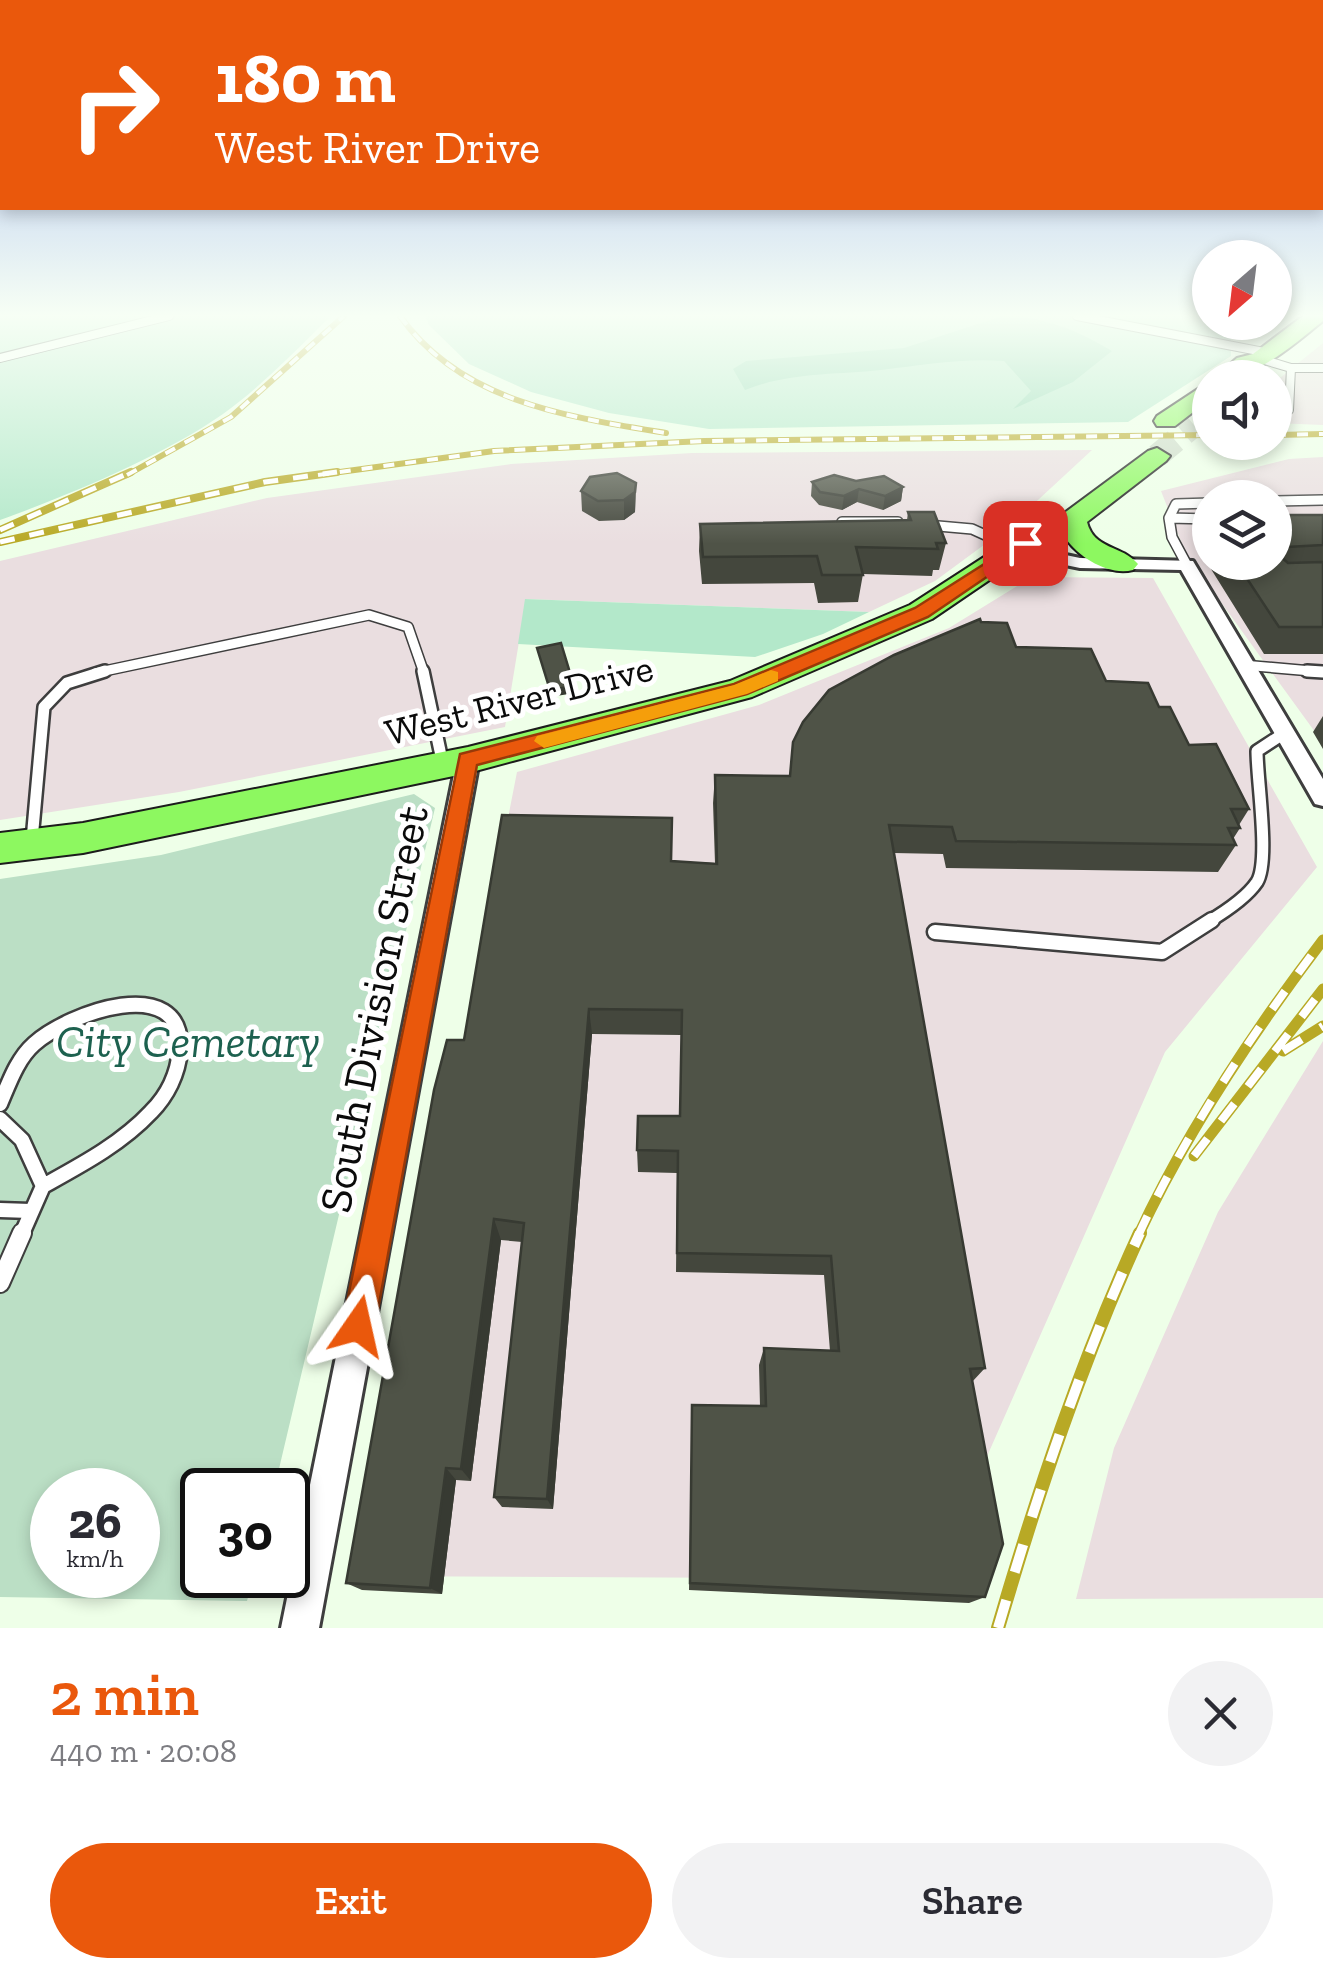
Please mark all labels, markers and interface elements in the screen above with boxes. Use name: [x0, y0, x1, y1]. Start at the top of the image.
text: 180 m: [215, 36, 396, 120]
icon: right: [50, 40, 180, 170]
text: West River Drive: [215, 121, 540, 175]
north arrow: [1192, 240, 1292, 340]
map controls: [1192, 240, 1292, 580]
button: sound: [1192, 360, 1292, 460]
button: layers: [1192, 480, 1292, 580]
pin: [983, 501, 1068, 586]
icon: arrive: [998, 516, 1053, 571]
street label: West River Drive: [380, 644, 658, 756]
street label: South Division Street: [308, 801, 440, 1217]
park label: City Cemetary: [56, 1015, 320, 1069]
position arrow: [306, 1274, 410, 1378]
speed limit sign: 30: [180, 1468, 310, 1598]
text: 26: [68, 1491, 122, 1551]
text: km/h: [66, 1543, 124, 1573]
text: 2 min: [50, 1658, 199, 1730]
button: close: [1168, 1661, 1273, 1766]
text: 440 m · 20:08: [50, 1732, 237, 1770]
button: Exit: [50, 1843, 652, 1958]
button: Share: [672, 1843, 1273, 1958]

